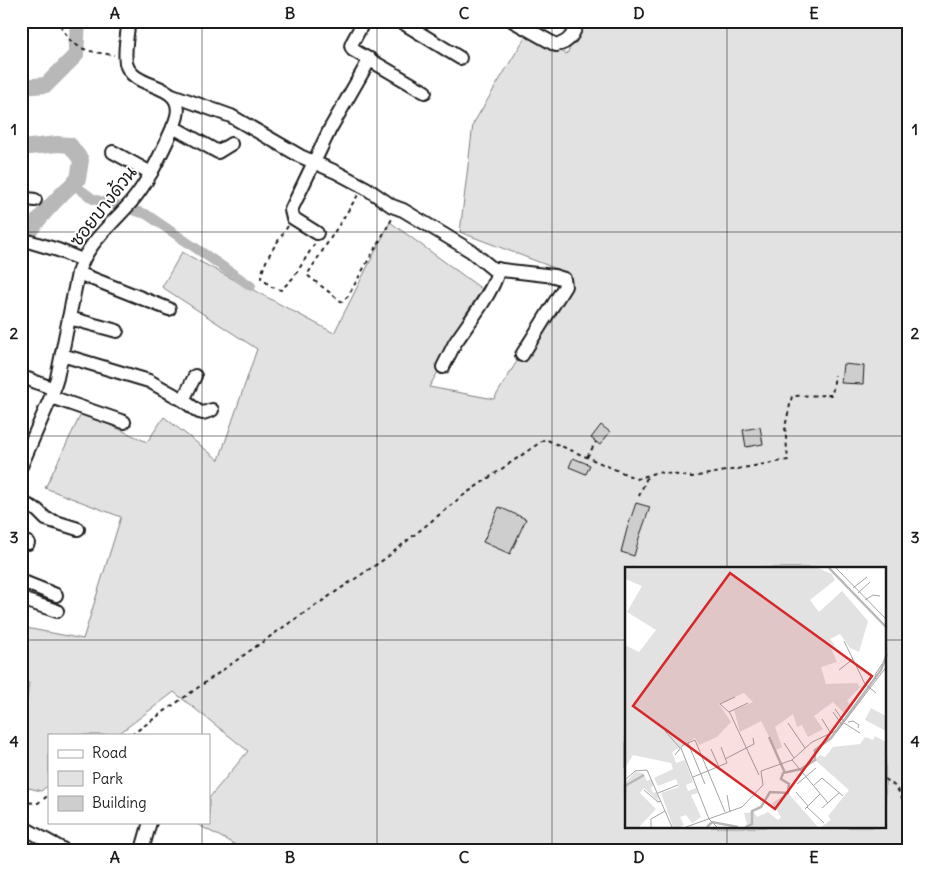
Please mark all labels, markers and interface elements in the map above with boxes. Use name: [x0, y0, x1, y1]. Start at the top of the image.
text: A: [110, 3, 120, 23]
text: B: [285, 3, 296, 23]
text: C: [459, 3, 470, 23]
text: D: [633, 3, 645, 23]
text: E: [809, 3, 819, 23]
text: 1: [11, 119, 17, 139]
text: 1: [912, 119, 918, 139]
street label: ซอยบางด้วน: [65, 161, 141, 251]
text: 2: [10, 323, 19, 343]
text: 2: [911, 323, 920, 343]
text: 3: [9, 527, 19, 547]
text: 3: [910, 527, 920, 547]
inset map: [625, 567, 886, 828]
text: 4: [9, 731, 19, 751]
text: 4: [910, 731, 920, 751]
legend: [48, 734, 210, 824]
text: Road: [92, 743, 127, 762]
text: Park: [92, 769, 123, 788]
text: Building: [92, 793, 147, 812]
text: A: [110, 847, 120, 867]
text: B: [285, 847, 296, 867]
text: C: [459, 847, 470, 867]
text: D: [633, 847, 645, 867]
text: E: [809, 847, 819, 867]

